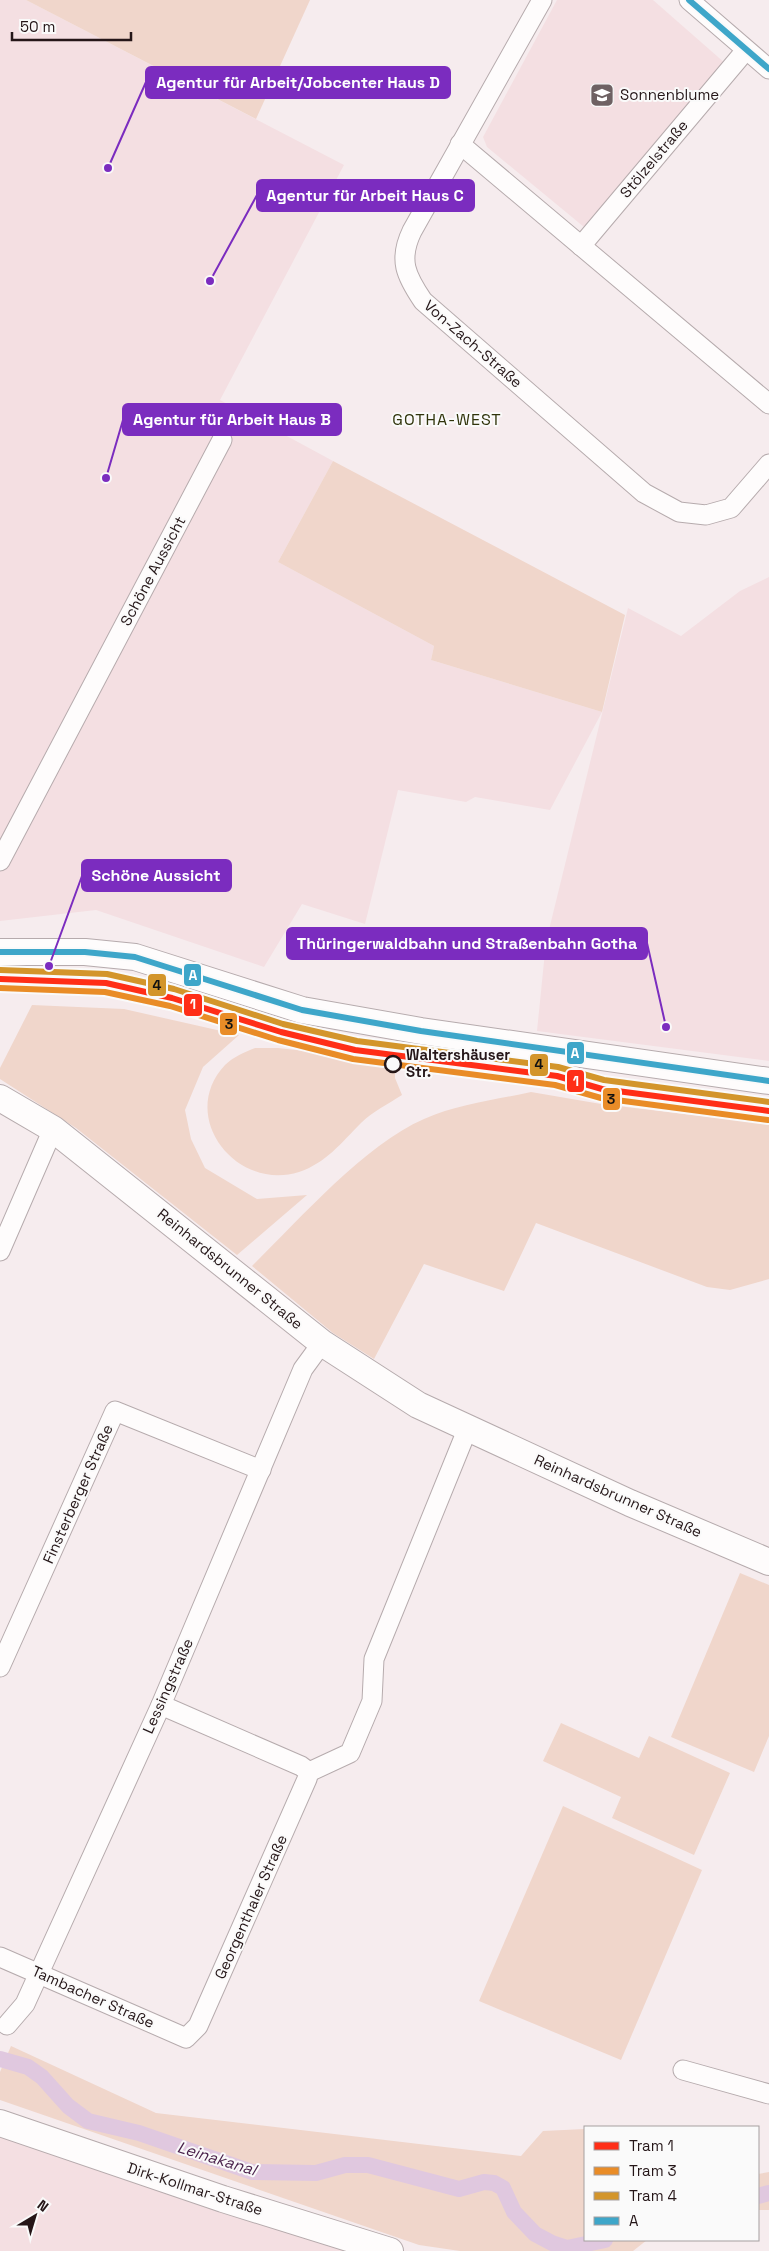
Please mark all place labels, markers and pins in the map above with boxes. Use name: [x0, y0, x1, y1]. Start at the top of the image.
callout: Agentur für Arbeit/Jobcenter Haus D: [146, 67, 450, 98]
school or university icon: Sonnenblume: [589, 82, 615, 108]
place label: Sonnenblume: [620, 85, 719, 104]
callout: Agentur für Arbeit Haus C: [257, 180, 474, 211]
callout: Agentur für Arbeit Haus B: [123, 404, 341, 435]
callout: Schöne Aussicht: [82, 860, 231, 891]
callout: Thüringerwaldbahn und Straßenbahn Gotha: [287, 928, 647, 959]
place label: Waltershäuser Str.: [406, 1045, 510, 1081]
marker: Waltershäuser Str.: [384, 1055, 402, 1073]

